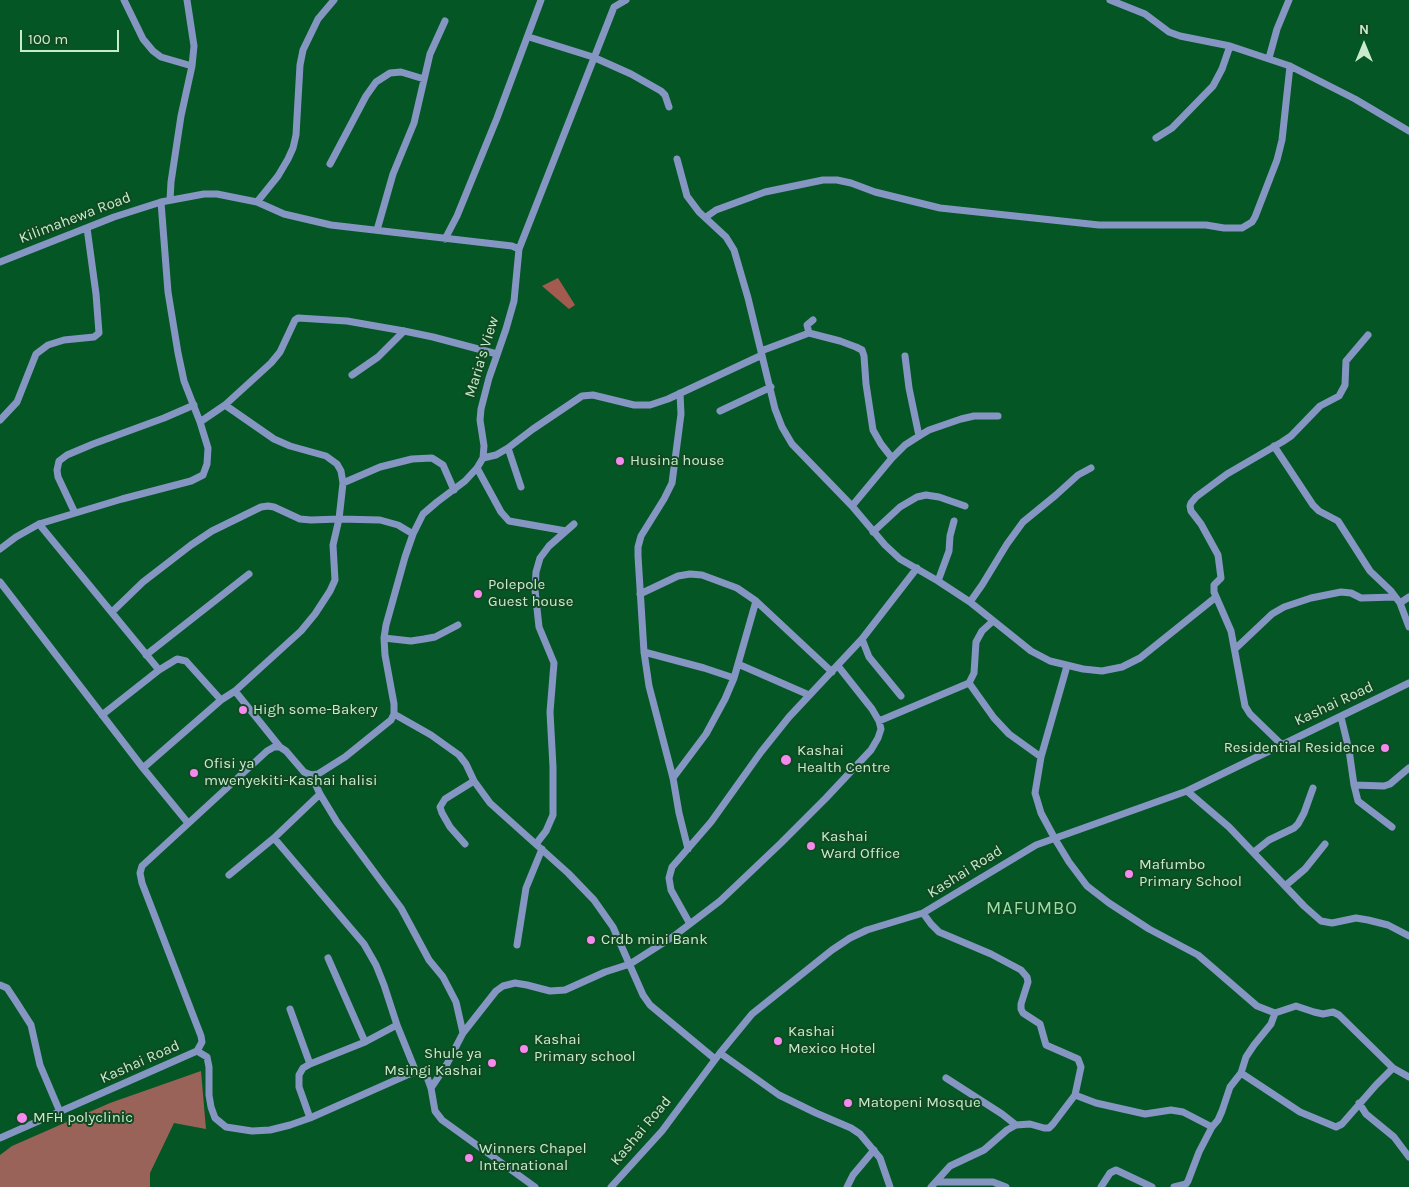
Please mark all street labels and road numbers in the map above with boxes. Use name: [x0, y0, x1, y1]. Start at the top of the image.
street label: Kilimahewa Road: [16, 188, 134, 248]
street label: Maria's View: [461, 314, 503, 400]
street label: Kashai Road: [1292, 678, 1376, 730]
street label: Kashai Road: [924, 842, 1006, 902]
street label: Kashai Road: [97, 1036, 183, 1088]
street label: Kashai Road: [607, 1093, 675, 1169]

